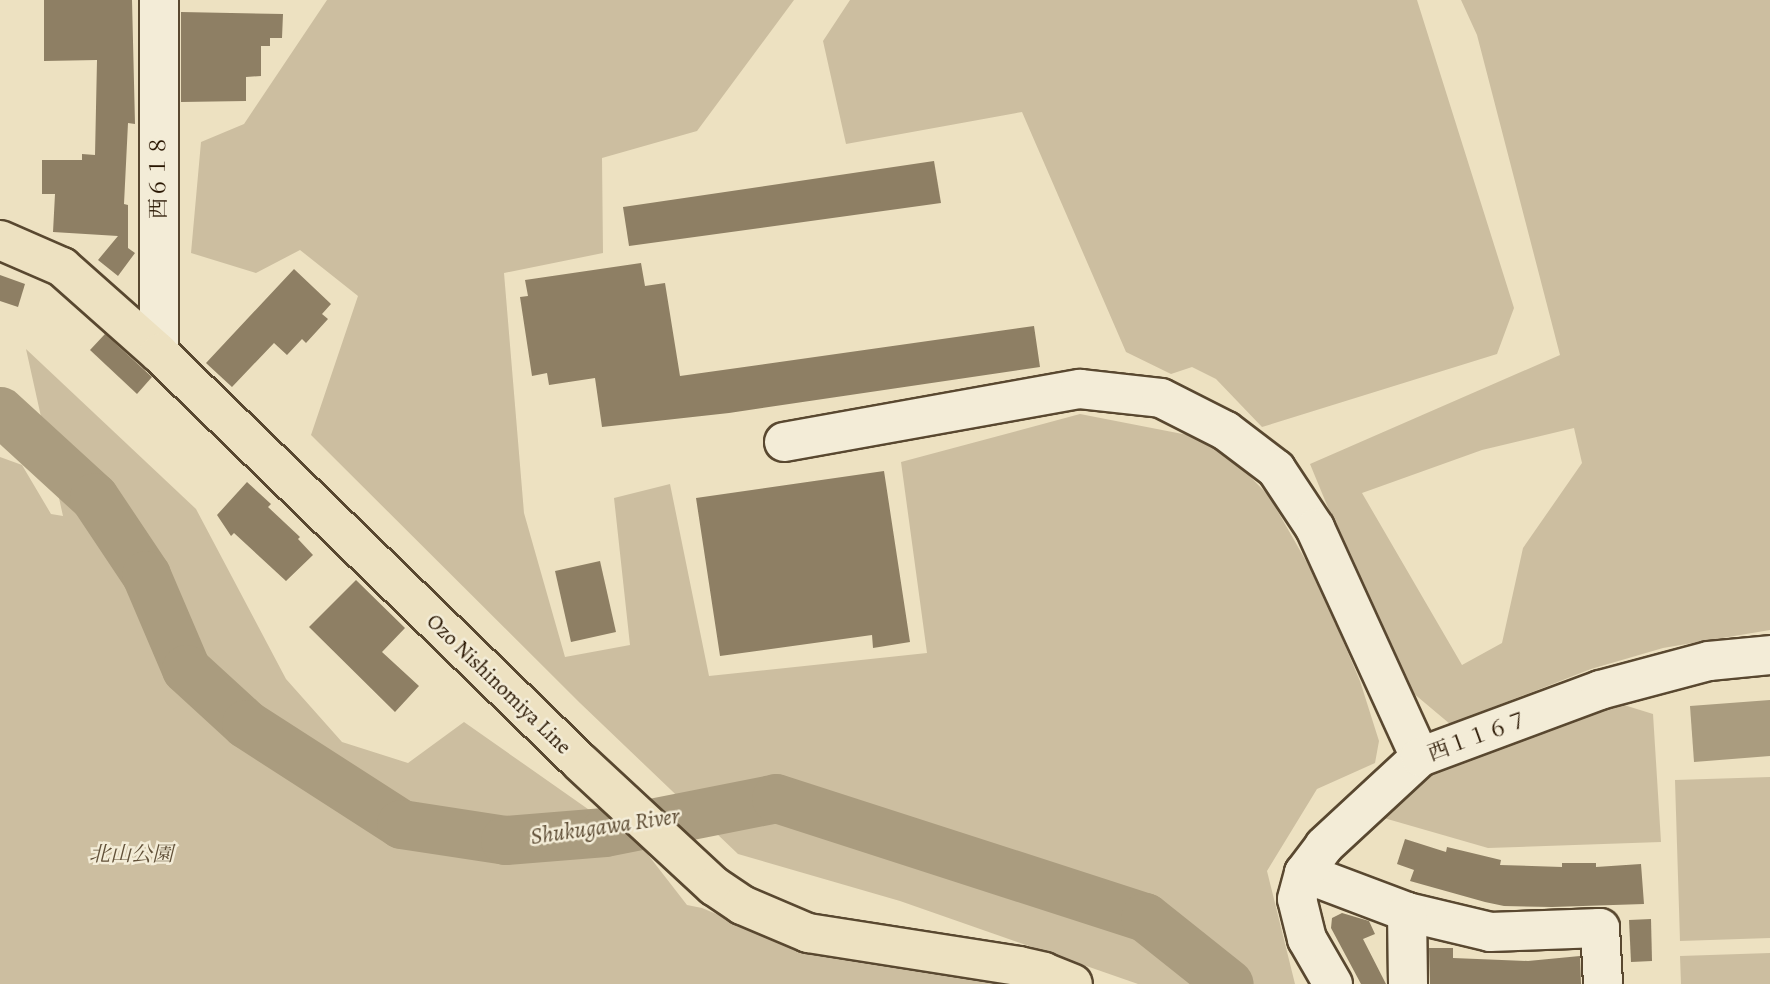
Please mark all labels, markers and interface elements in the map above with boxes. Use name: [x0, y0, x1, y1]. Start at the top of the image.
street label: 西６１８: [145, 135, 171, 219]
street label: Ozo Nishinomiya Line: [422, 609, 576, 759]
street label: 西１１６７: [1424, 706, 1532, 766]
water label: Shukugawa River: [529, 803, 681, 851]
park label: 北山公園: [89, 841, 173, 867]

